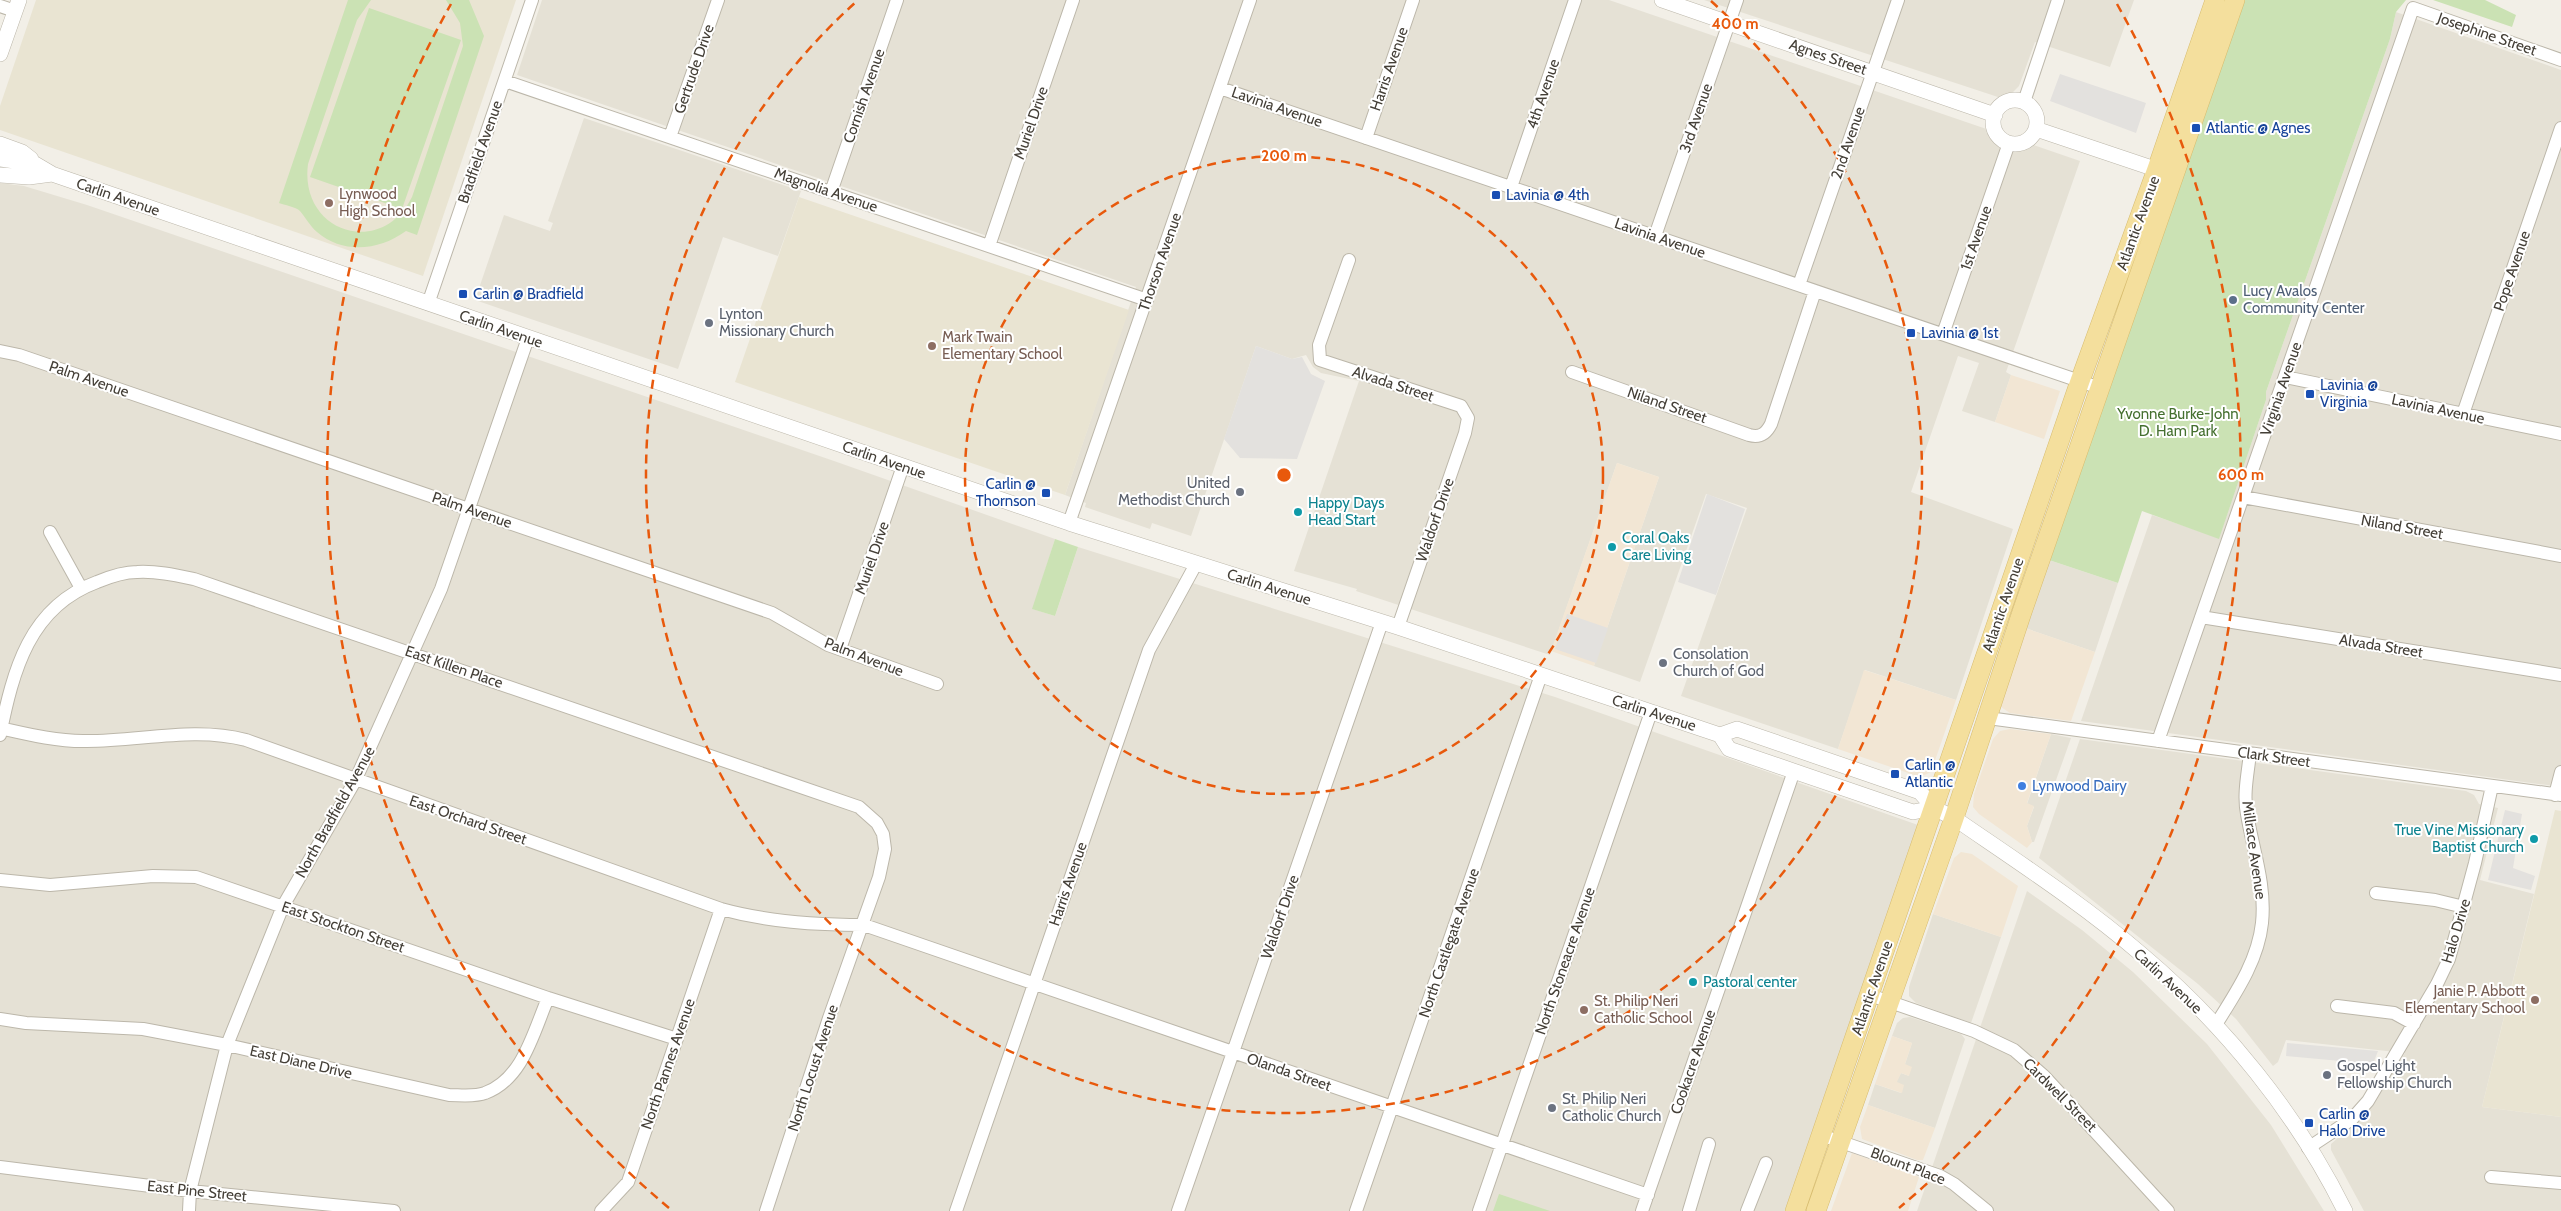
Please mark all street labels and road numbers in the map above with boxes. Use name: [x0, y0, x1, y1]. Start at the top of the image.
street label: Josephine Street: [2434, 8, 2539, 59]
street label: Gertrude Drive: [670, 22, 718, 116]
street label: Harris Avenue: [1366, 24, 1412, 113]
street label: Agnes Street: [1787, 35, 1869, 79]
street label: Cornish Avenue: [839, 46, 889, 146]
street label: 4th Avenue: [1523, 56, 1563, 131]
street label: 3rd Avenue: [1676, 81, 1716, 155]
street label: Lavinia Avenue: [1229, 83, 1325, 131]
street label: Muriel Drive: [1010, 84, 1052, 162]
street label: Bradfield Avenue: [454, 98, 506, 206]
street label: 2nd Avenue: [1827, 104, 1869, 182]
street label: Magnolia Avenue: [772, 164, 880, 216]
street label: Atlantic Avenue: [2113, 173, 2163, 273]
street label: Carlin Avenue: [74, 174, 162, 220]
street label: 1st Avenue: [1957, 203, 1996, 273]
street label: Thorson Avenue: [1135, 210, 1185, 314]
street label: Lavinia Avenue: [1612, 214, 1708, 262]
street label: Pope Avenue: [2490, 228, 2534, 313]
street label: Carlin Avenue: [457, 306, 545, 352]
street label: Virginia Avenue: [2256, 339, 2306, 438]
street label: Palm Avenue: [47, 357, 132, 401]
street label: Alvada Street: [1350, 362, 1436, 406]
street label: Niland Street: [1625, 383, 1709, 427]
street label: Lavinia Avenue: [2390, 390, 2486, 428]
street label: Carlin Avenue: [840, 437, 928, 483]
street label: Waldorf Drive: [1412, 475, 1458, 564]
street label: Palm Avenue: [430, 488, 515, 532]
street label: Niland Street: [2360, 511, 2444, 543]
street label: Muriel Drive: [851, 519, 893, 597]
street label: Atlantic Avenue: [1978, 555, 2028, 655]
street label: Carlin Avenue: [1225, 565, 1314, 609]
street label: Alvada Street: [2338, 631, 2424, 661]
street label: Palm Avenue: [822, 634, 906, 680]
street label: East Killen Place: [403, 642, 506, 692]
street label: Carlin Avenue: [1610, 691, 1699, 735]
street label: North Bradfield Avenue: [291, 743, 379, 881]
street label: Clark Street: [2236, 743, 2312, 771]
street label: East Orchard Street: [407, 791, 529, 849]
street label: Millrace Avenue: [2238, 800, 2270, 901]
street label: Harris Avenue: [1045, 839, 1091, 928]
street label: North Castlegate Avenue: [1415, 866, 1483, 1020]
street label: Waldorf Drive: [1257, 872, 1303, 961]
street label: North Stoneacre Avenue: [1531, 885, 1599, 1037]
street label: Halo Drive: [2438, 896, 2474, 965]
street label: East Stockton Street: [279, 897, 407, 957]
street label: Atlantic Avenue: [1847, 938, 1897, 1038]
street label: Carlin Avenue: [2130, 945, 2206, 1018]
street label: North Pannes Avenue: [637, 996, 699, 1132]
street label: North Locust Avenue: [784, 1002, 842, 1134]
street label: Cookacre Avenue: [1667, 1007, 1719, 1117]
street label: East Diane Drive: [248, 1041, 354, 1083]
street label: Olanda Street: [1244, 1049, 1334, 1095]
street label: Cardwell Street: [2019, 1054, 2101, 1136]
street label: Blount Place: [1868, 1143, 1948, 1189]
street label: East Pine Street: [146, 1177, 248, 1205]

